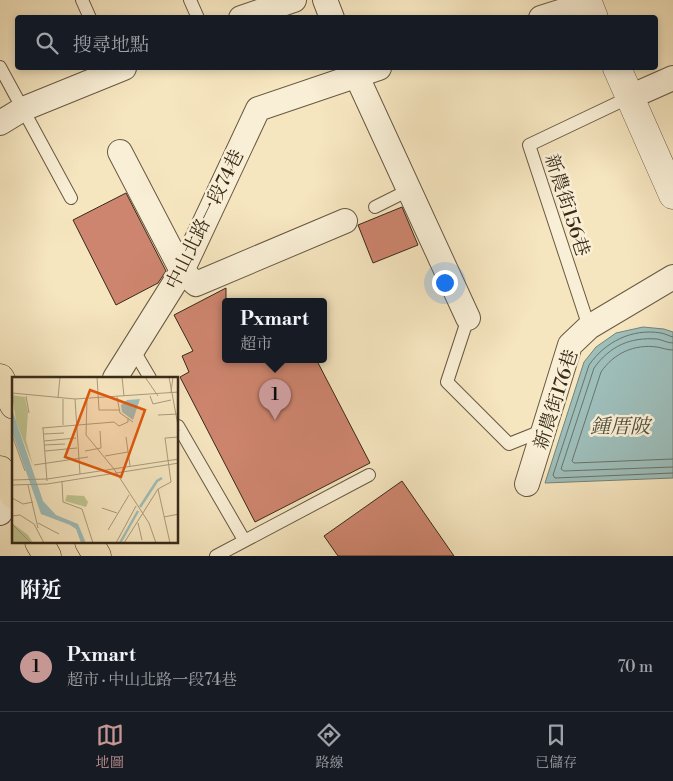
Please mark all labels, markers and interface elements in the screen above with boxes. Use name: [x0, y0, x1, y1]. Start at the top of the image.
search box: [15, 15, 658, 70]
icon: search: [33, 29, 61, 57]
text: 搜尋地點: [73, 33, 149, 57]
street label: 中山北路一段74巷: [161, 145, 249, 293]
street label: 新農街156巷: [539, 151, 595, 260]
your location: [432, 270, 458, 296]
popup: [222, 298, 327, 363]
text: Pxmart: [240, 307, 309, 331]
text: 超市: [240, 334, 272, 354]
street label: 新農街176巷: [529, 346, 583, 452]
inset map: [12, 377, 179, 544]
pin: 1: [259, 379, 291, 420]
water label: 鍾厝陂: [590, 415, 653, 440]
text: 附近: [20, 578, 62, 604]
text: Pxmart: [67, 643, 136, 667]
text: 1: [32, 657, 40, 677]
text: 70 m: [617, 657, 653, 677]
text: 超市 · 中山北路一段74巷: [67, 670, 237, 690]
tab: 地圖: [96, 721, 124, 772]
tab: 路線: [315, 721, 343, 772]
tab: 已儲存: [535, 721, 577, 772]

